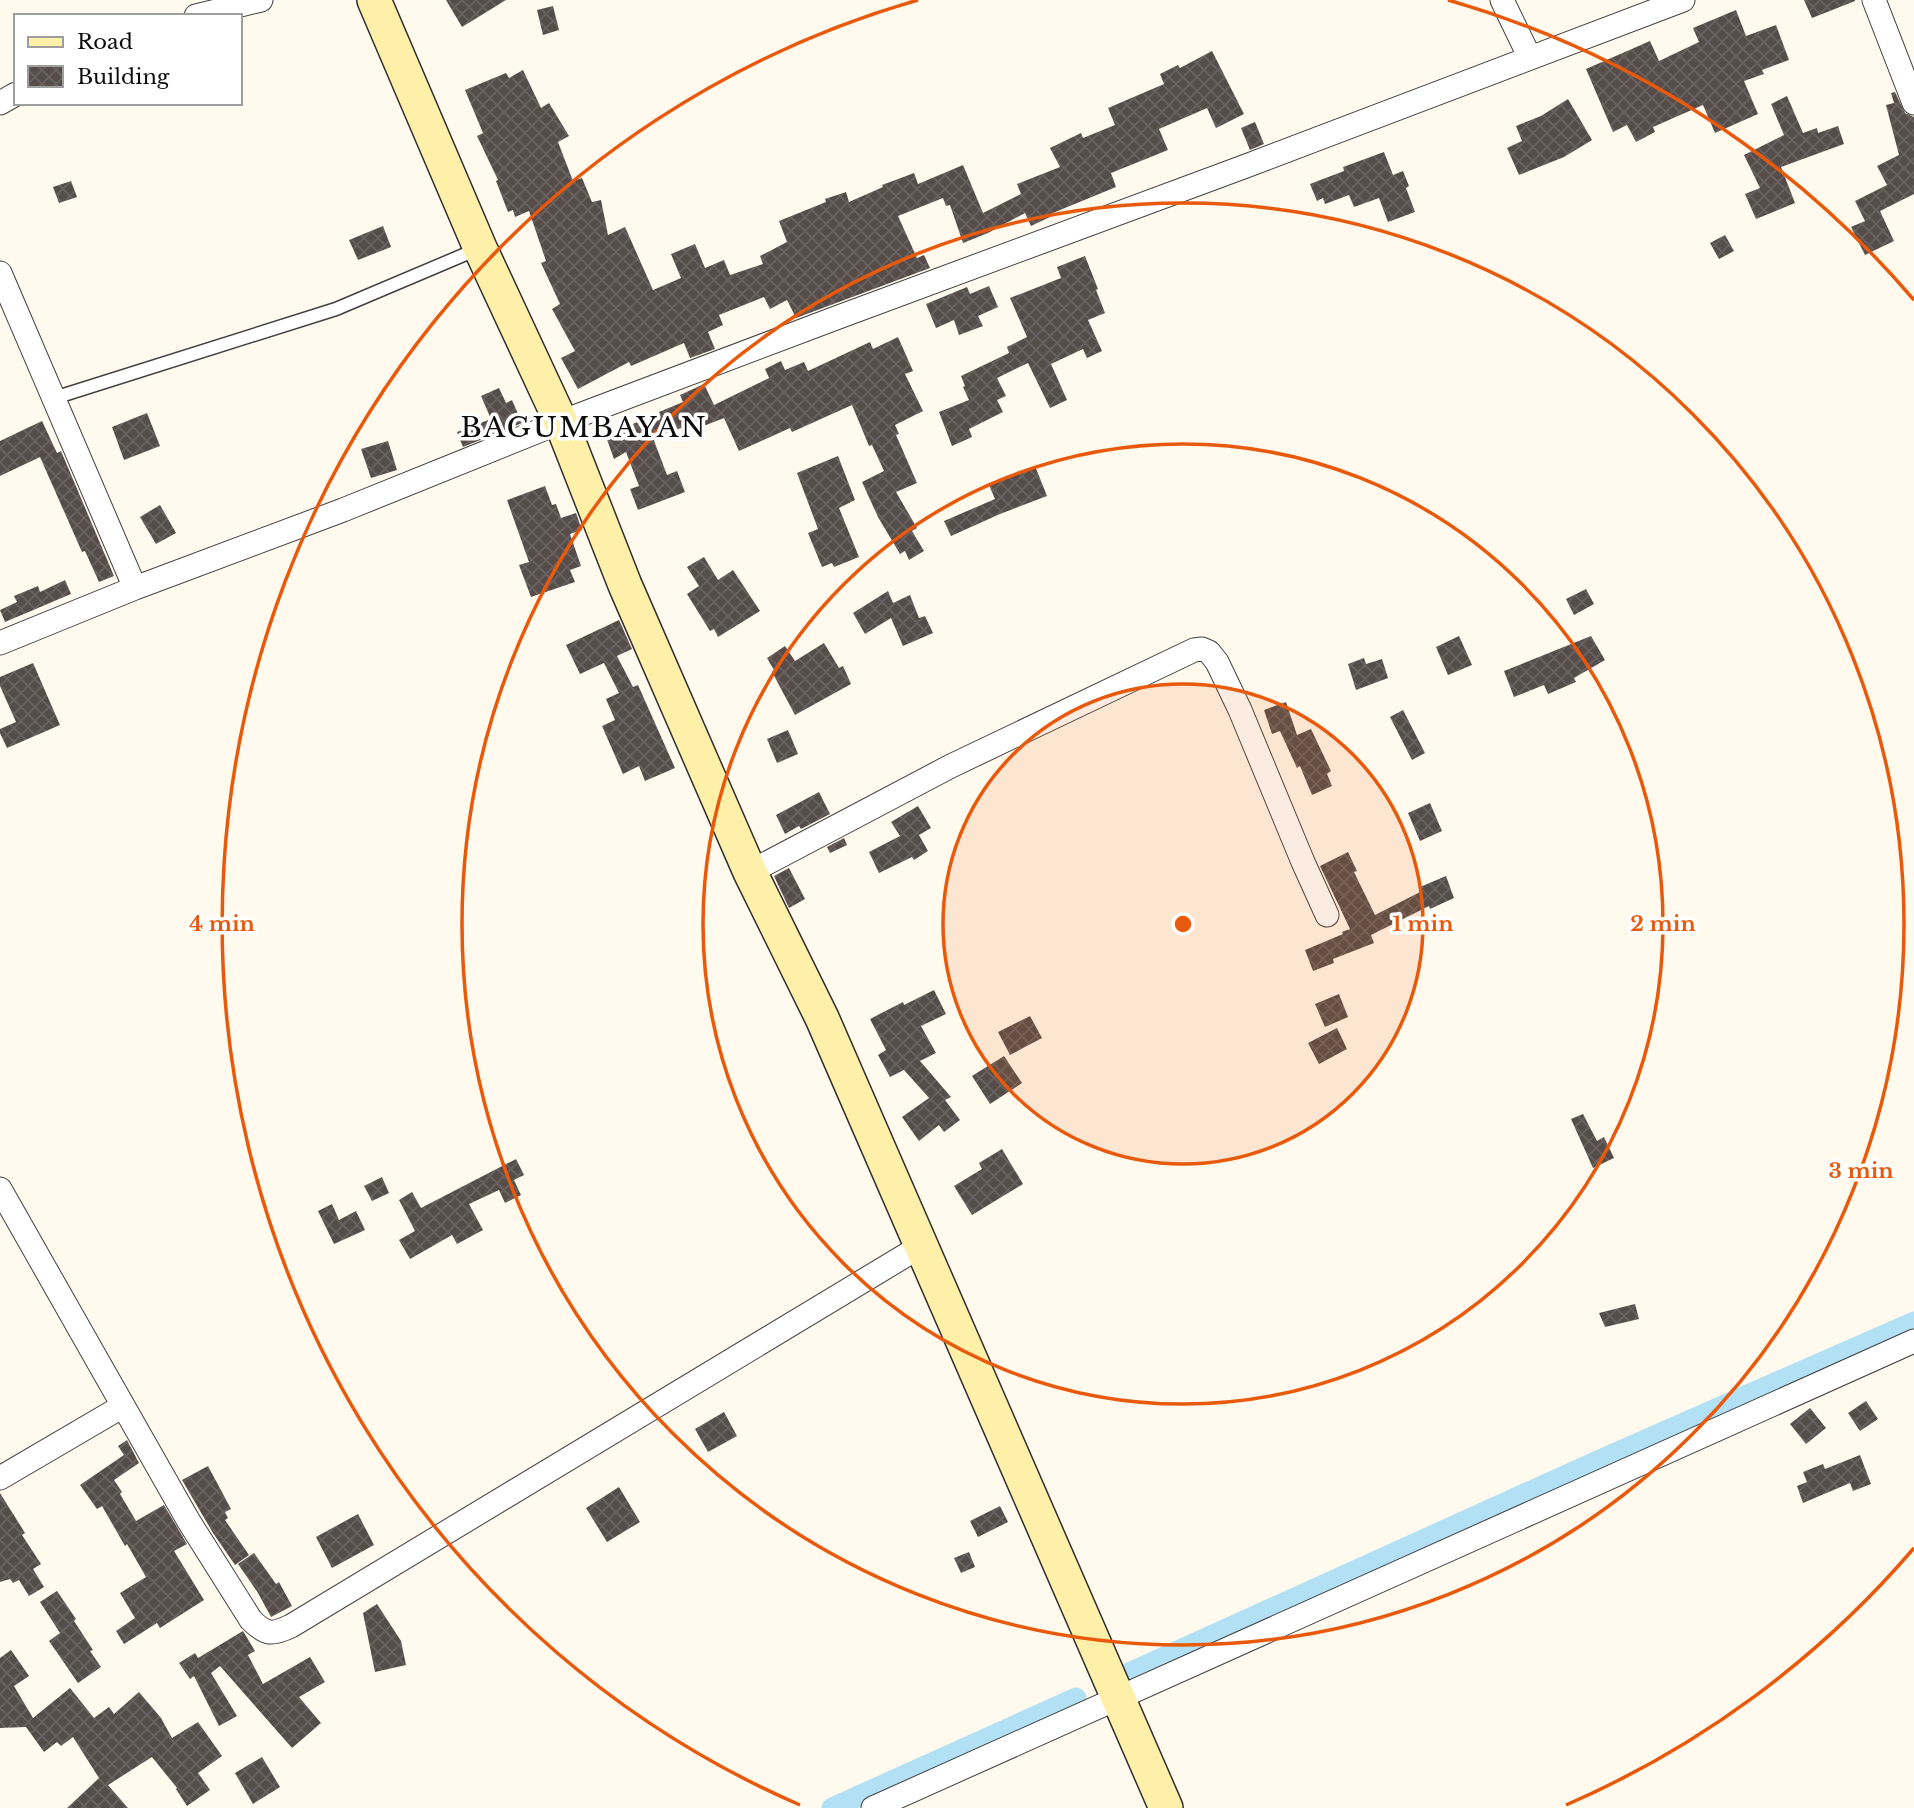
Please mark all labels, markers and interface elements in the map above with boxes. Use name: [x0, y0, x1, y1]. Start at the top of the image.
legend: [14, 14, 242, 105]
text: Road: [77, 29, 133, 55]
text: Building: [77, 64, 170, 90]
district label: BAGUMBAYAN: [460, 410, 708, 445]
text: 4 min: [189, 911, 255, 937]
text: 1 min: [1393, 911, 1453, 937]
text: 2 min: [1630, 911, 1696, 937]
centre of rings: [1171, 912, 1195, 936]
text: 3 min: [1828, 1158, 1894, 1184]

